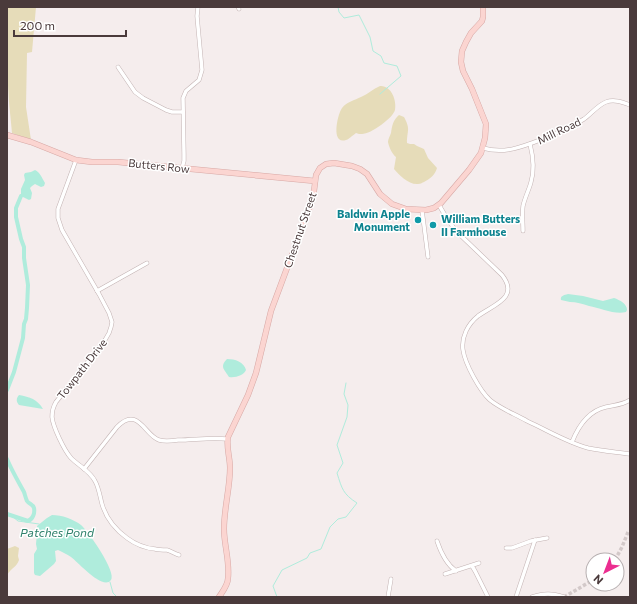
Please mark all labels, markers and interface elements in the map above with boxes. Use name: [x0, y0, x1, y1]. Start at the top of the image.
scale bar: [14, 12, 126, 38]
text: 200 m: [20, 18, 55, 32]
street label: Mill Road: [535, 114, 583, 147]
street label: Butters Row: [128, 156, 191, 175]
street label: Chestnut Street: [280, 190, 319, 269]
place label: Baldwin Apple Monument: [337, 207, 410, 233]
place label: William Butters II Farmhouse: [441, 212, 520, 238]
marker: Baldwin Apple Monument: [413, 215, 423, 225]
marker: William Butters II Farmhouse: [428, 220, 438, 230]
street label: Towpath Drive: [54, 336, 109, 402]
water label: Patches Pond: [20, 525, 95, 539]
north arrow: [585, 552, 625, 592]
text: N: [591, 572, 605, 587]

